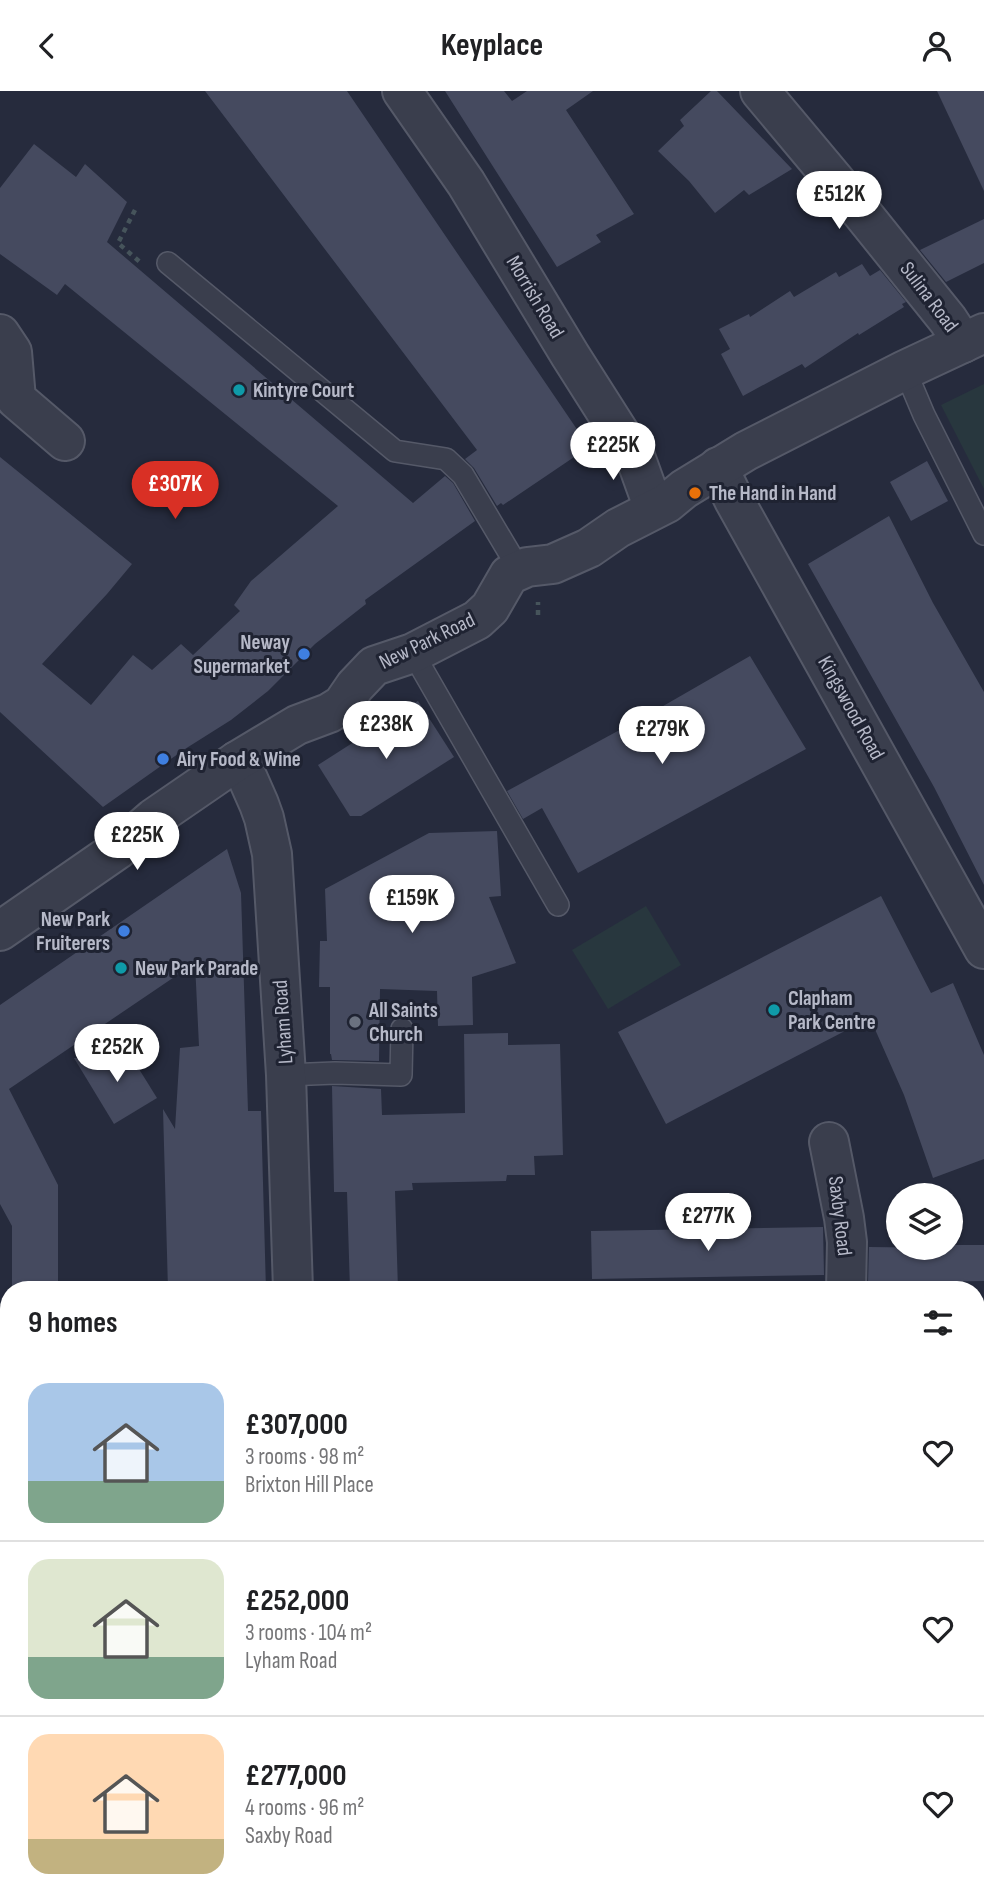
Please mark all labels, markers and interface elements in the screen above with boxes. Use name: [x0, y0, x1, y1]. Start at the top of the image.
text: Keyplace: [441, 26, 543, 65]
icon: back: [28, 27, 66, 65]
icon: person: [918, 27, 956, 65]
pin: £512K: [790, 171, 888, 231]
text: £512K: [813, 180, 865, 208]
street label: Morrish Road: [501, 251, 569, 343]
street label: Sulina Road: [895, 257, 963, 337]
place label: Kintyre Court: [253, 378, 354, 403]
marker: Kintyre Court: [231, 382, 247, 398]
pin: £225K: [564, 423, 662, 482]
text: £225K: [586, 431, 640, 459]
pin: £307K: [126, 461, 224, 521]
text: £307K: [148, 470, 202, 498]
place label: The Hand in Hand: [709, 481, 836, 506]
marker: The Hand in Hand: [687, 485, 703, 501]
street label: New Park Road: [375, 607, 479, 675]
place label: Neway Supermarket: [193, 630, 290, 679]
marker: Neway Supermarket: [296, 646, 312, 662]
street label: Kingswood Road: [812, 652, 890, 764]
pin: £238K: [337, 701, 435, 761]
pin: £279K: [613, 707, 711, 766]
text: £238K: [359, 710, 413, 738]
text: £279K: [635, 715, 689, 743]
place label: Airy Food & Wine: [176, 747, 301, 772]
marker: Airy Food & Wine: [155, 751, 171, 767]
pin: £225K: [88, 813, 186, 872]
text: £225K: [110, 821, 164, 849]
pin: £159K: [363, 875, 461, 935]
text: £159K: [385, 884, 439, 912]
place label: New Park Fruiterers: [36, 907, 110, 956]
marker: New Park Fruiterers: [116, 923, 132, 939]
place label: New Park Parade: [135, 956, 258, 981]
marker: New Park Parade: [113, 960, 129, 976]
street label: Lyham Road: [268, 979, 298, 1065]
place label: Clapham Park Centre: [788, 986, 876, 1035]
place label: All Saints Church: [368, 998, 438, 1047]
marker: Clapham Park Centre: [766, 1002, 782, 1018]
marker: All Saints Church: [347, 1014, 363, 1030]
pin: £252K: [68, 1025, 166, 1084]
text: £252K: [90, 1033, 144, 1061]
street label: Saxby Road: [823, 1175, 857, 1257]
map controls: [886, 1183, 963, 1260]
button: layers: [886, 1183, 963, 1260]
pin: £277K: [659, 1193, 757, 1253]
text: £277K: [681, 1202, 735, 1230]
icon: filters: [919, 1304, 957, 1342]
text: 9 homes: [28, 1305, 118, 1341]
text: £307,000: [245, 1407, 348, 1443]
icon: home: [84, 1411, 168, 1495]
icon: heart: [919, 1434, 957, 1472]
text: 3 rooms · 98 m²: [245, 1443, 364, 1471]
text: Brixton Hill Place: [245, 1471, 374, 1499]
text: £252,000: [245, 1583, 349, 1619]
icon: home: [84, 1587, 168, 1671]
icon: heart: [919, 1610, 957, 1648]
text: 3 rooms · 104 m²: [245, 1619, 372, 1647]
text: Lyham Road: [245, 1647, 337, 1675]
text: £277,000: [245, 1758, 347, 1794]
icon: home: [84, 1762, 168, 1846]
icon: heart: [919, 1785, 957, 1823]
text: 4 rooms · 96 m²: [245, 1794, 364, 1822]
text: Saxby Road: [245, 1822, 333, 1850]

